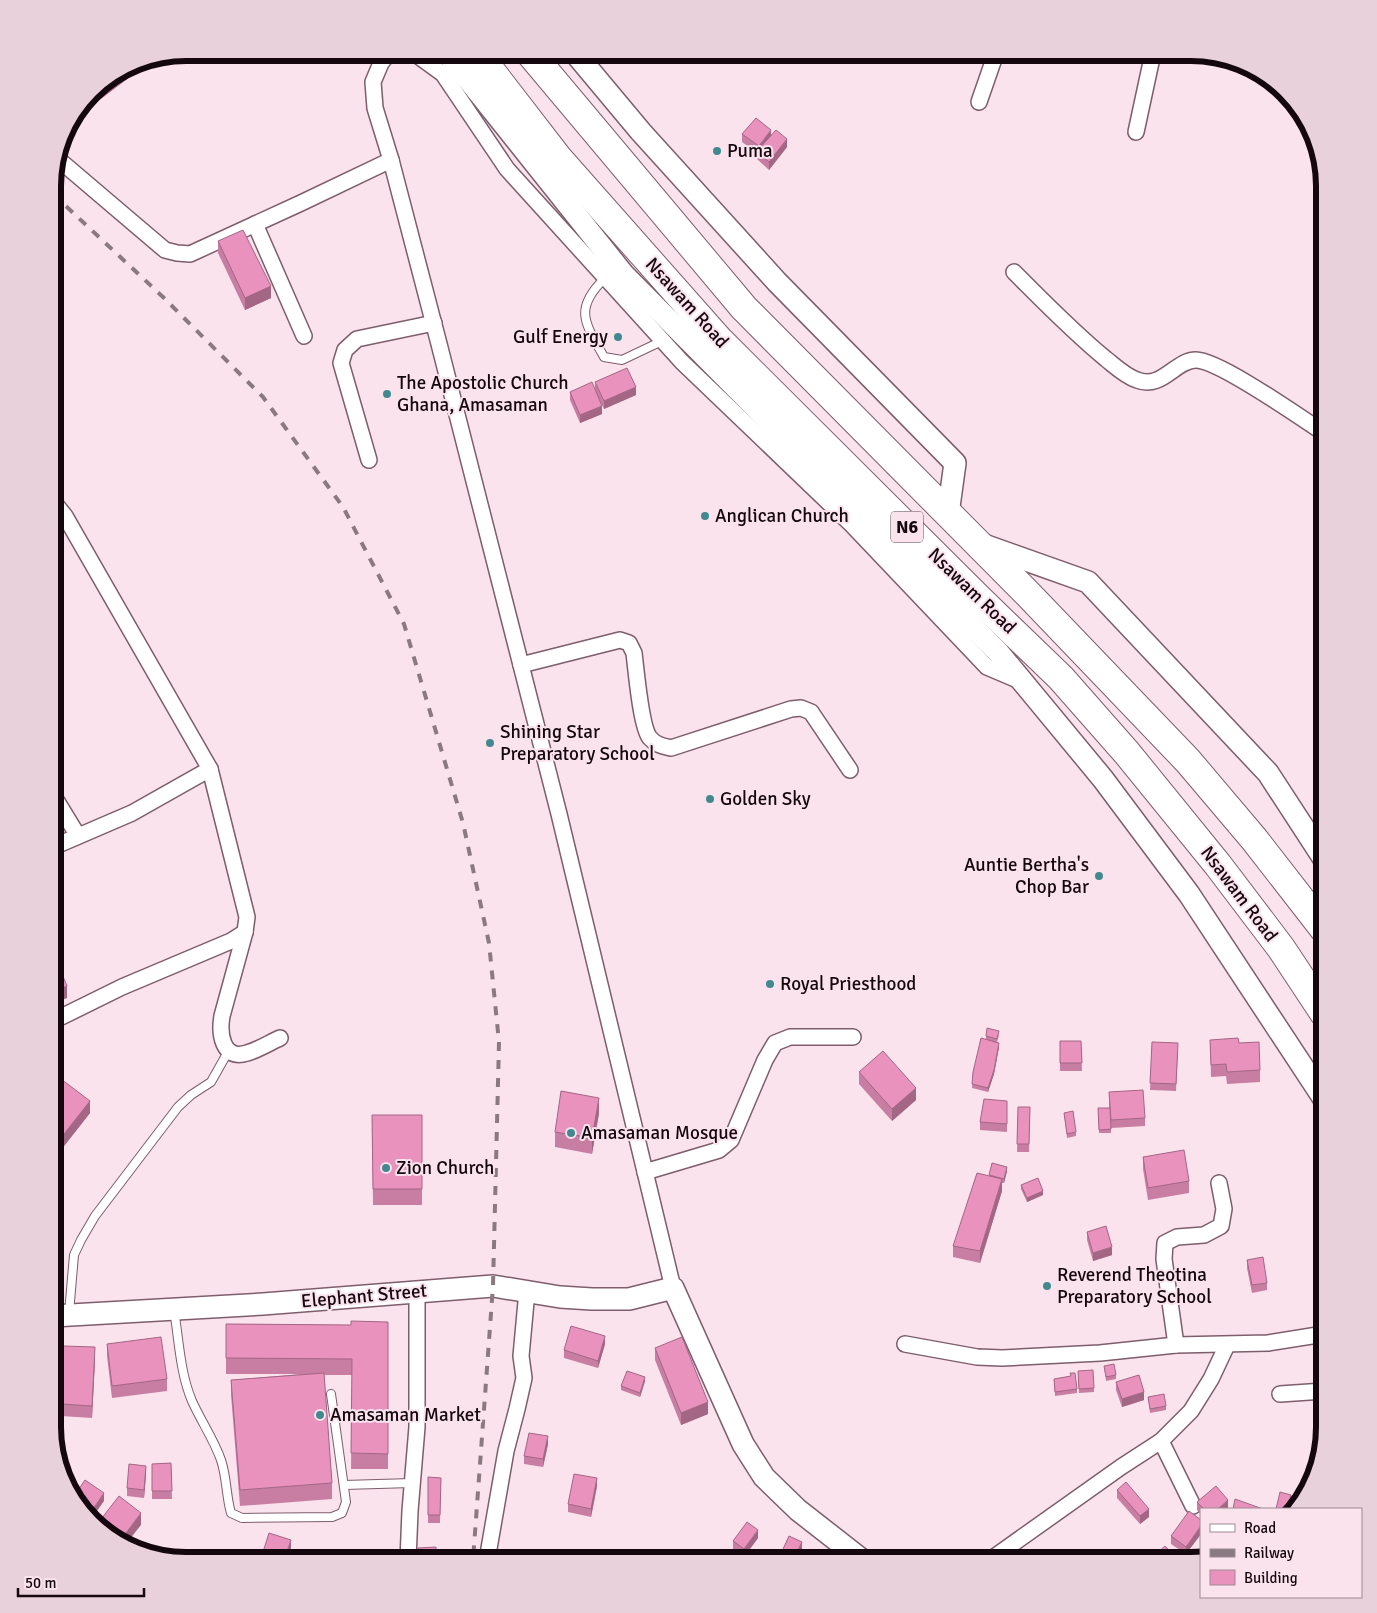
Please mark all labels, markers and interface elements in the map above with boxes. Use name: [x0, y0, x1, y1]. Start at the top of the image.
place label: Puma: [727, 139, 773, 163]
marker: Puma: [711, 145, 723, 157]
street label: Nsawam Road: [640, 253, 734, 353]
place label: Gulf Energy: [513, 325, 608, 349]
marker: Gulf Energy: [612, 331, 624, 343]
place label: The Apostolic Church Ghana, Amasaman: [397, 371, 569, 417]
marker: The Apostolic Church Ghana, Amasaman: [381, 388, 393, 400]
place label: Anglican Church: [715, 504, 849, 528]
marker: Anglican Church: [699, 510, 711, 522]
road number: N6: [891, 512, 923, 542]
street label: Nsawam Road: [923, 543, 1021, 639]
place label: Shining Star Preparatory School: [500, 720, 655, 766]
marker: Shining Star Preparatory School: [484, 737, 496, 749]
place label: Golden Sky: [720, 787, 811, 811]
marker: Golden Sky: [704, 793, 716, 805]
street label: Nsawam Road: [1195, 841, 1283, 947]
place label: Auntie Bertha's Chop Bar: [964, 853, 1089, 899]
marker: Auntie Bertha's Chop Bar: [1093, 870, 1105, 882]
place label: Royal Priesthood: [780, 972, 916, 996]
marker: Royal Priesthood: [764, 978, 776, 990]
place label: Amasaman Mosque: [581, 1121, 738, 1145]
marker: Amasaman Mosque: [565, 1127, 577, 1139]
place label: Zion Church: [396, 1156, 494, 1180]
marker: Zion Church: [380, 1162, 392, 1174]
place label: Reverend Theotina Preparatory School: [1057, 1263, 1212, 1309]
street label: Elephant Street: [300, 1279, 428, 1313]
marker: Reverend Theotina Preparatory School: [1041, 1280, 1053, 1292]
place label: Amasaman Market: [330, 1403, 481, 1427]
marker: Amasaman Market: [314, 1409, 326, 1421]
legend: [1200, 1508, 1362, 1598]
text: Road: [1244, 1519, 1276, 1537]
text: Railway: [1244, 1544, 1294, 1562]
scale bar: [18, 1566, 144, 1598]
text: Building: [1244, 1569, 1298, 1587]
text: 50 m: [25, 1574, 56, 1592]

